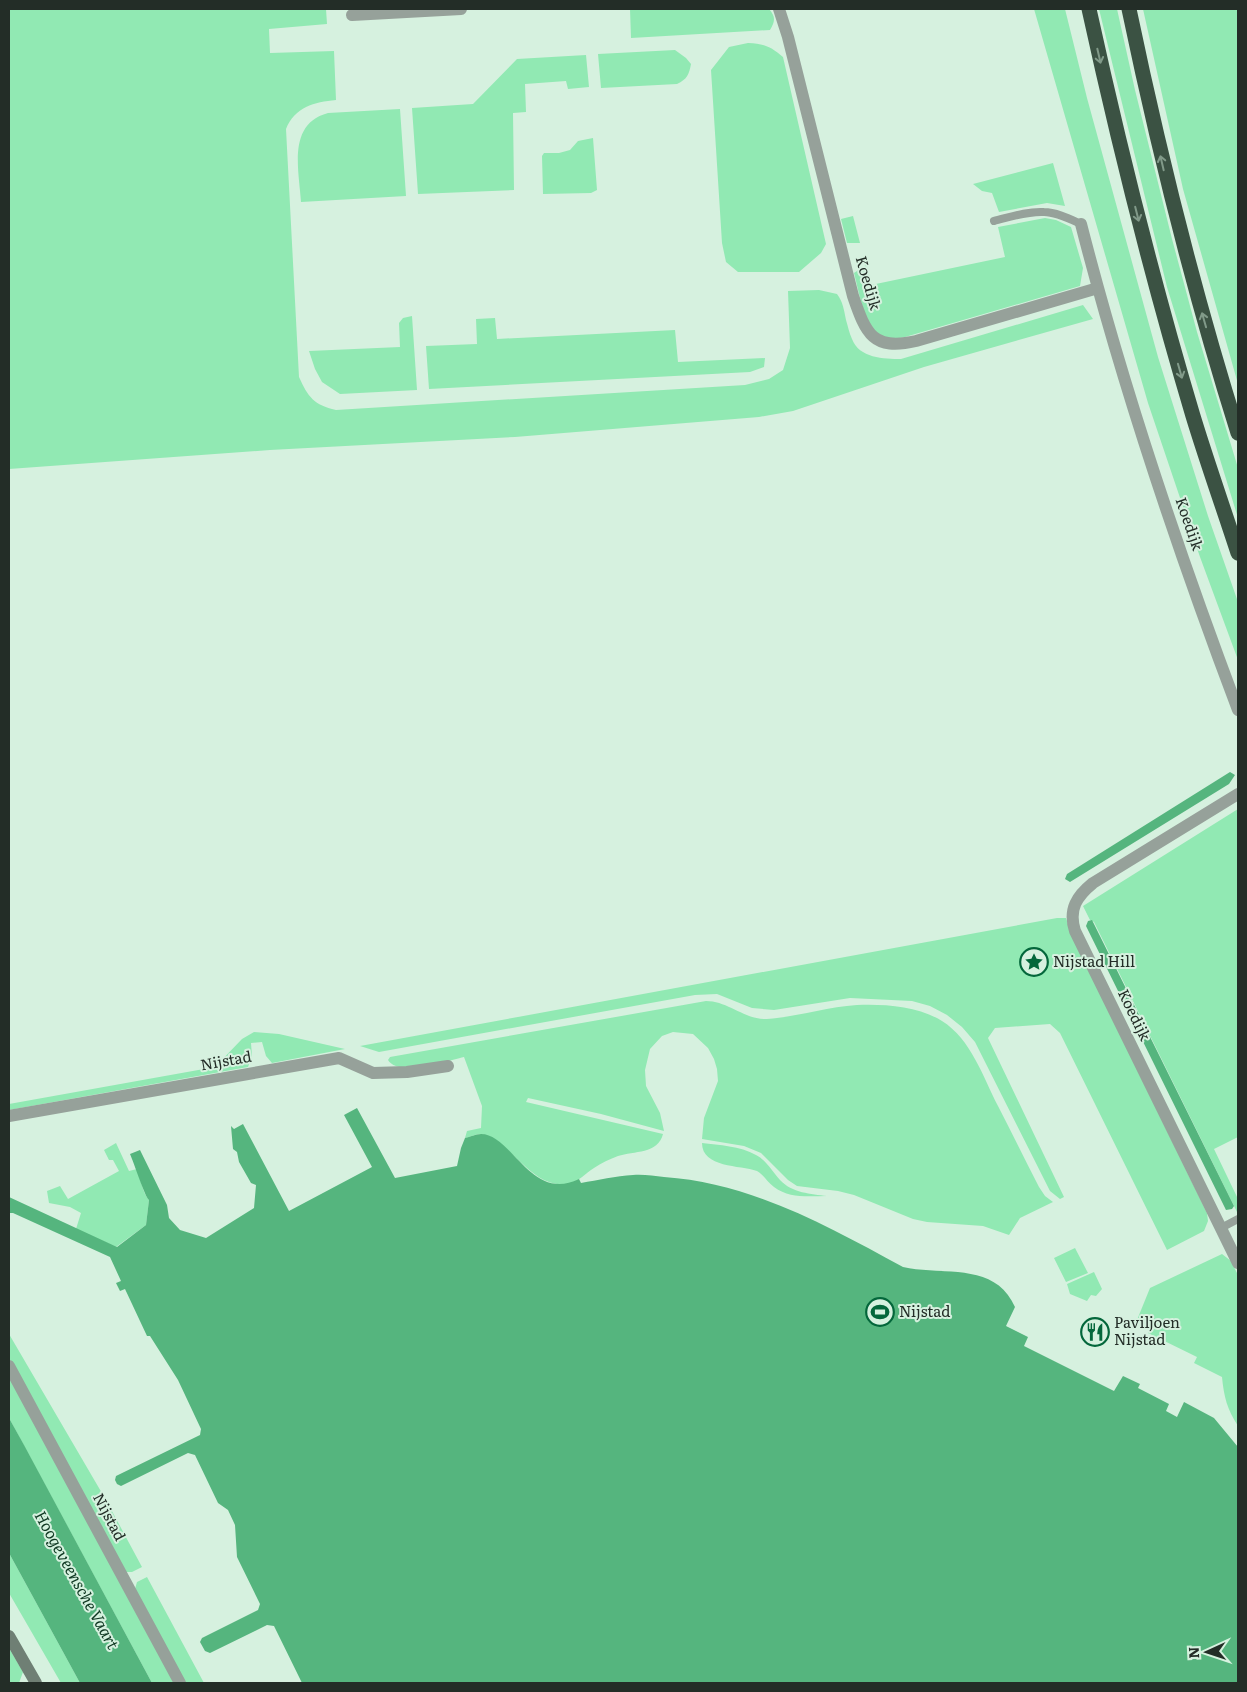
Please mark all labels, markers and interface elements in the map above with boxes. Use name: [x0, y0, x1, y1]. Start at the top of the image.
one-way arrow: [1095, 48, 1104, 64]
one-way arrow: [1157, 155, 1166, 171]
one-way arrow: [1133, 206, 1143, 222]
street label: Koedijk: [851, 253, 888, 313]
one-way arrow: [1199, 312, 1209, 328]
one-way arrow: [1176, 363, 1186, 379]
street label: Koedijk: [1171, 494, 1211, 554]
place icon: Nijstad Hill: [1019, 947, 1049, 977]
place label: Nijstad Hill: [1053, 949, 1135, 972]
street label: Koedijk: [1113, 984, 1158, 1045]
street label: Nijstad: [198, 1044, 253, 1075]
sports icon: Nijstad: [865, 1297, 895, 1327]
place label: Nijstad: [899, 1299, 950, 1322]
place label: Paviljoen Nijstad: [1114, 1310, 1180, 1350]
restaurant icon: Paviljoen Nijstad: [1080, 1317, 1110, 1347]
street label: Nijstad: [88, 1488, 133, 1544]
water label: Hoogeveensche Vaart: [30, 1506, 126, 1654]
north arrow: [1182, 1627, 1232, 1677]
text: N: [1183, 1646, 1203, 1659]

